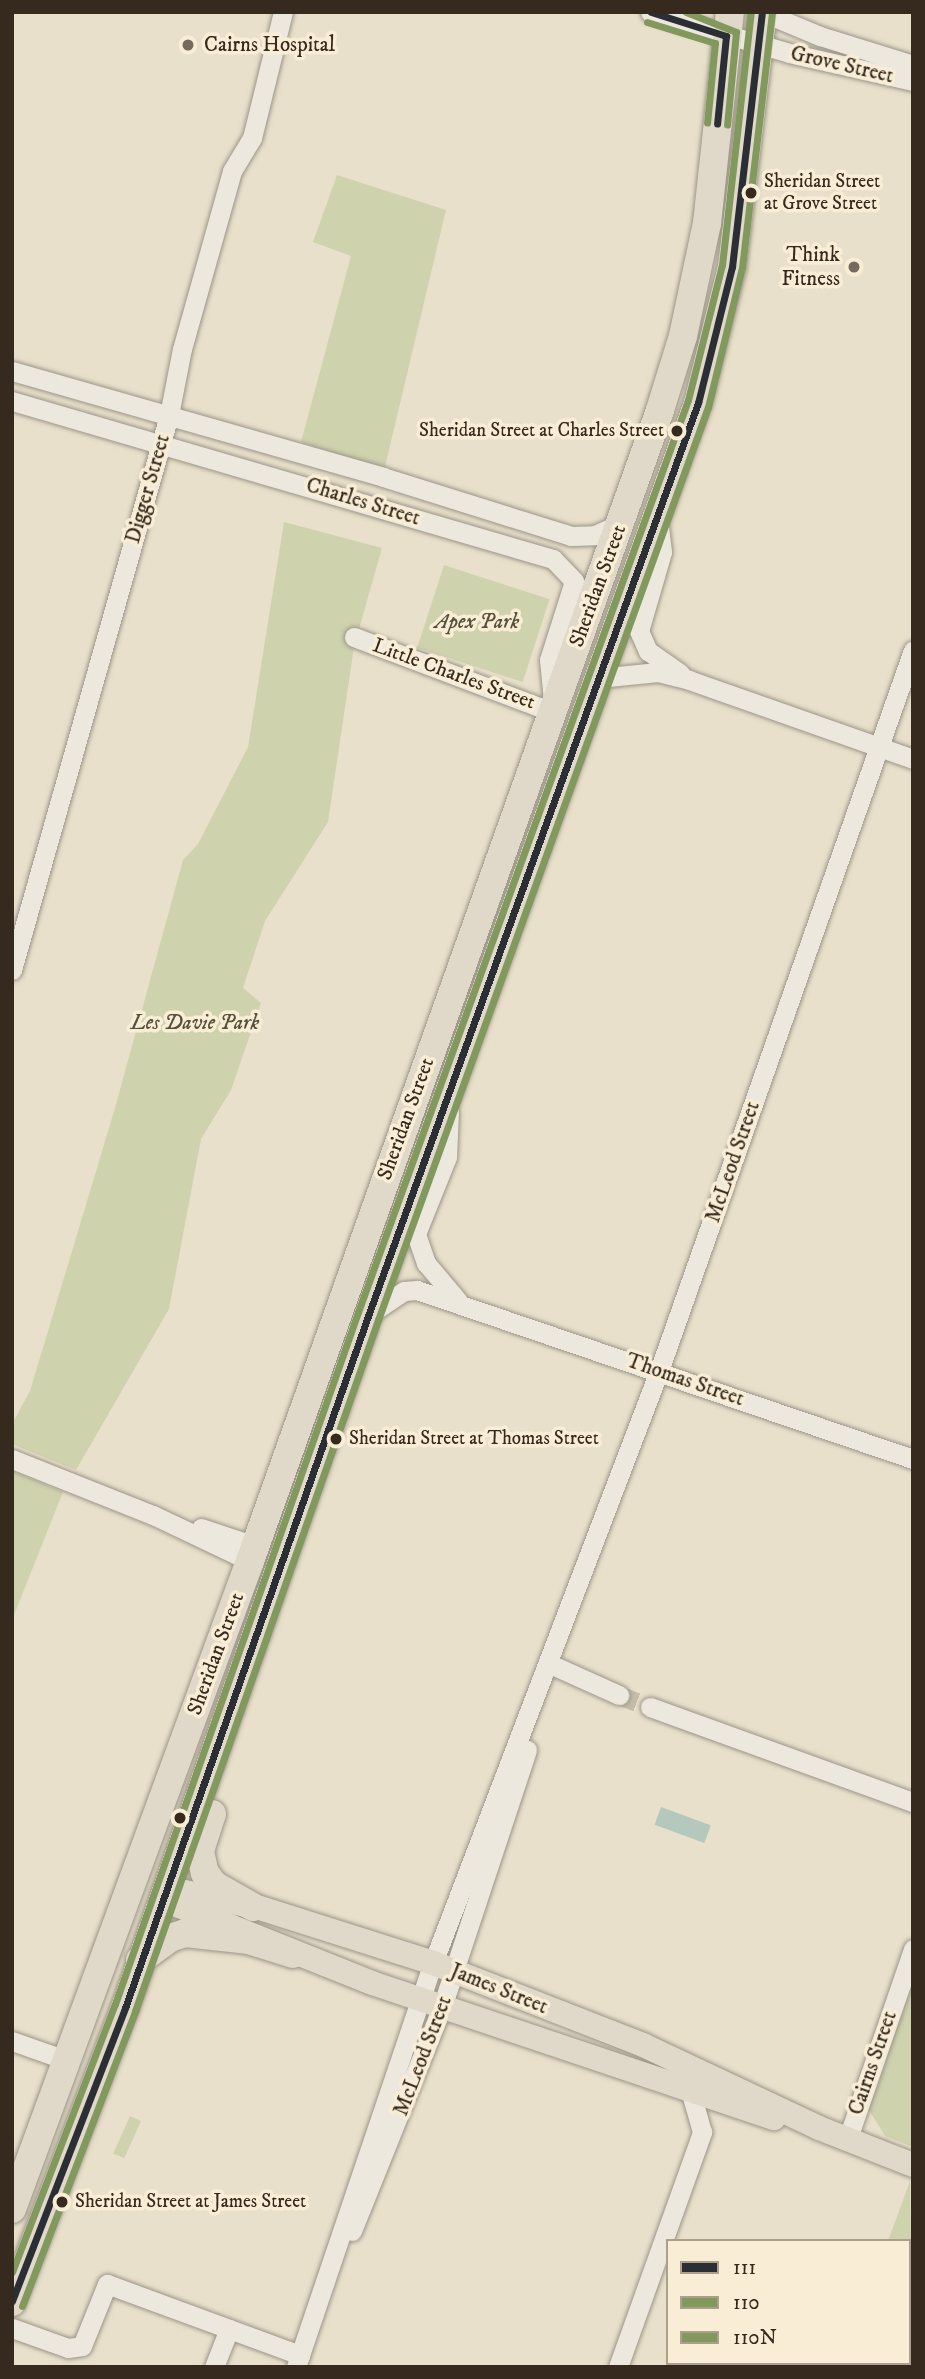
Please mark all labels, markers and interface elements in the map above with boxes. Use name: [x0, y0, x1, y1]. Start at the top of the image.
place label: Cairns Hospital: [204, 32, 335, 58]
marker: Cairns Hospital: [178, 35, 198, 55]
street label: Grove Street: [788, 41, 896, 89]
place label: Sheridan Street at Grove Street: [764, 171, 880, 215]
marker: Sheridan Street at Grove Street: [744, 186, 758, 200]
place label: Think Fitness: [781, 242, 840, 292]
marker: Think Fitness: [846, 259, 862, 275]
place label: Sheridan Street at Charles Street: [419, 420, 664, 442]
marker: Sheridan Street at Charles Street: [670, 424, 684, 438]
street label: Digger Street: [120, 432, 176, 546]
street label: Charles Street: [303, 473, 423, 531]
street label: Sheridan Street: [564, 521, 632, 651]
park label: Apex Park: [435, 609, 519, 635]
street label: Little Charles Street: [369, 633, 539, 715]
park label: Les Davie Park: [131, 1010, 259, 1036]
street label: Sheridan Street: [372, 1054, 440, 1184]
street label: McLeod Street: [700, 1098, 766, 1226]
street label: Thomas Street: [623, 1348, 747, 1412]
place label: Sheridan Street at Thomas Street: [349, 1428, 599, 1450]
marker: Sheridan Street at Thomas Street: [329, 1432, 343, 1446]
street label: Sheridan Street: [182, 1589, 250, 1719]
unlabelled marker: [173, 1811, 187, 1825]
street label: James Street: [447, 1958, 551, 2020]
street label: McLeod Street: [389, 1992, 457, 2120]
street label: Cairns Street: [843, 2008, 903, 2118]
place label: Sheridan Street at James Street: [75, 2191, 306, 2213]
marker: Sheridan Street at James Street: [55, 2195, 69, 2209]
legend: [666, 2239, 911, 2365]
text: 111: [733, 2255, 756, 2281]
text: 110: [733, 2290, 760, 2316]
text: 110N: [733, 2325, 777, 2351]

